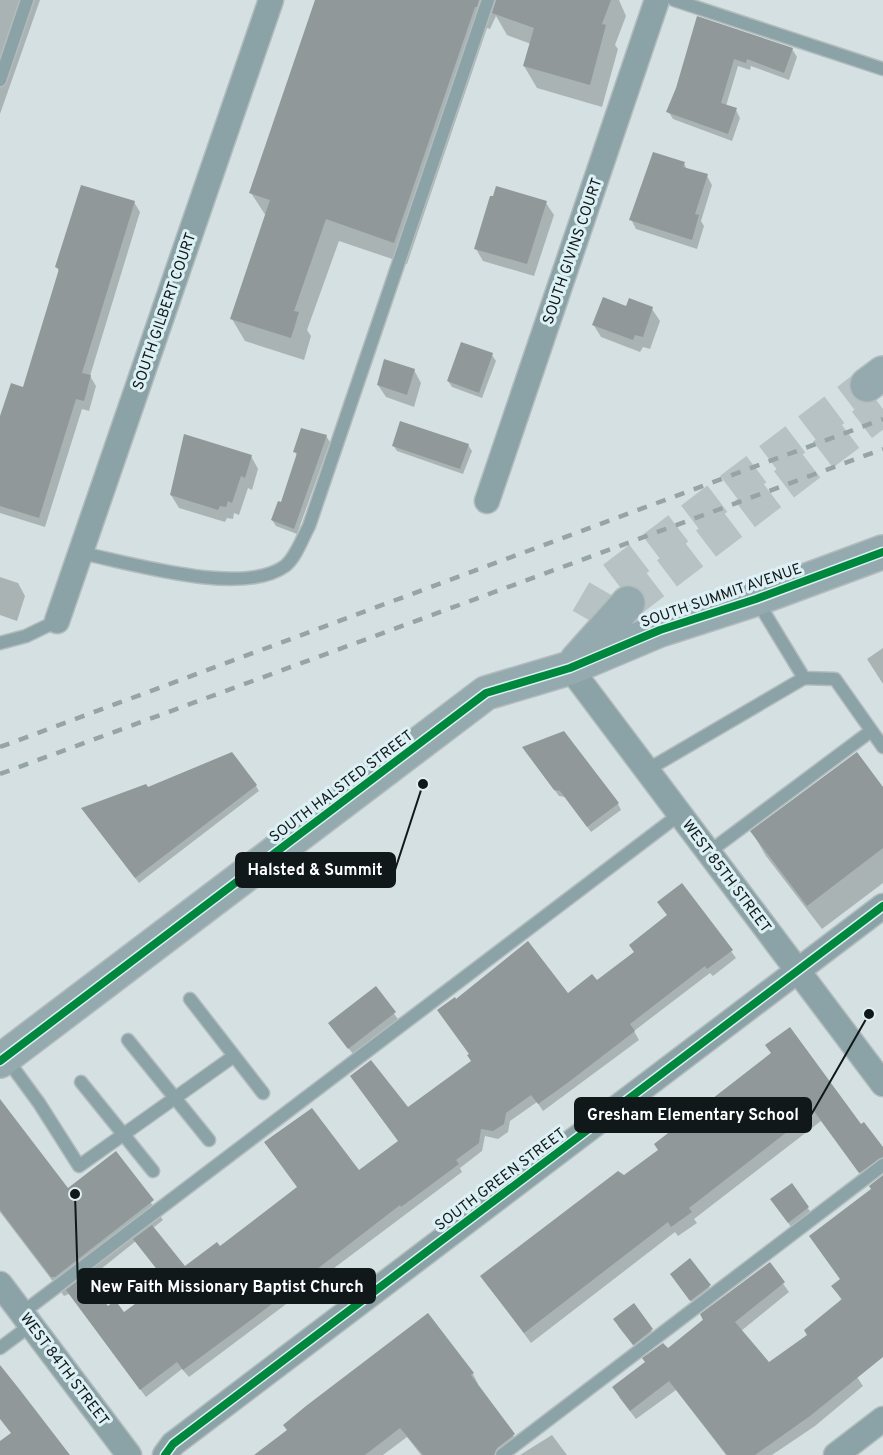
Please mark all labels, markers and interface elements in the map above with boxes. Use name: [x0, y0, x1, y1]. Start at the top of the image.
street label: SOUTH GIVINS COURT: [539, 176, 607, 327]
street label: SOUTH GILBERT COURT: [130, 230, 201, 393]
street label: SOUTH SUMMIT AVENUE: [639, 560, 804, 633]
street label: SOUTH HALSTED STREET: [266, 727, 418, 848]
street label: WEST 85TH STREET: [677, 817, 774, 937]
callout: Halsted & Summit: [236, 853, 395, 887]
text: Halsted & Summit: [247, 861, 383, 881]
callout: Gresham Elementary School: [575, 1098, 811, 1132]
text: Gresham Elementary School: [587, 1106, 799, 1126]
street label: SOUTH GREEN STREET: [432, 1125, 570, 1236]
callout: New Faith Missionary Baptist Church: [78, 1269, 375, 1303]
text: New Faith Missionary Baptist Church: [90, 1278, 364, 1298]
street label: WEST 84TH STREET: [15, 1310, 112, 1430]

